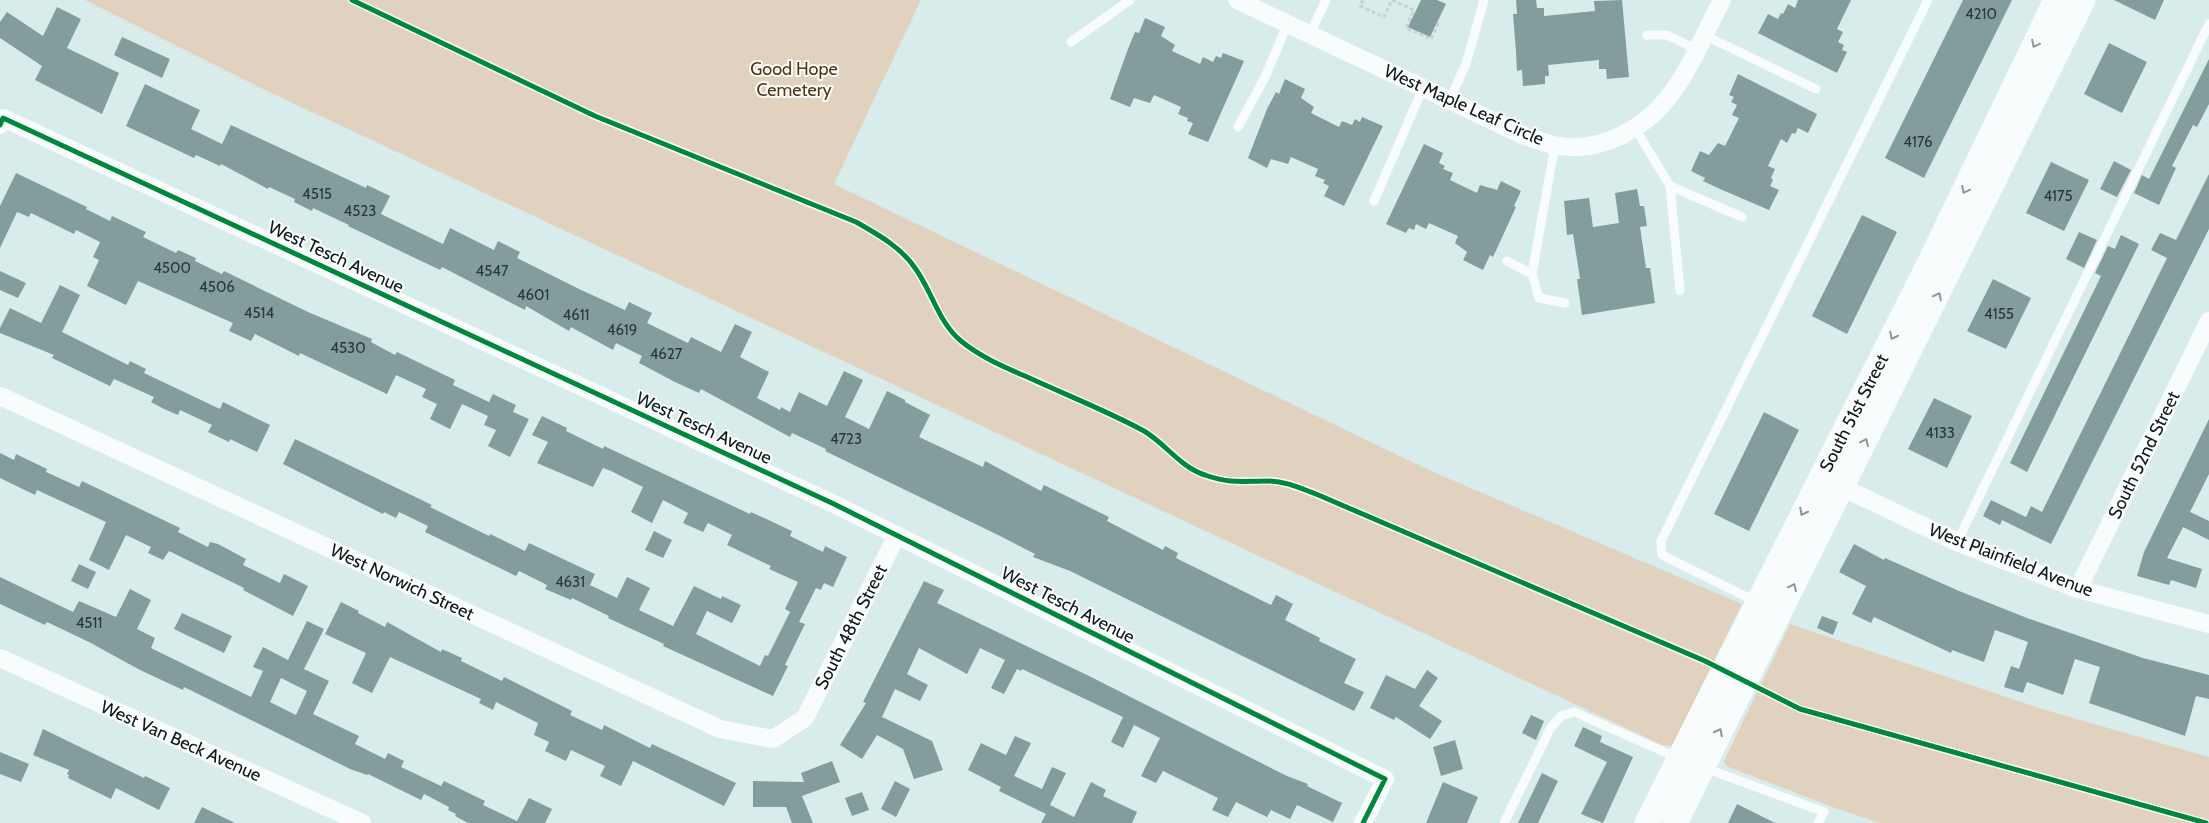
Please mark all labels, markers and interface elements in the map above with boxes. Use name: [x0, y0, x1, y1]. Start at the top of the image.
house number: 4210: [1965, 5, 1997, 23]
one-way arrow: [2031, 39, 2041, 48]
park label: Good Hope Cemetery: [750, 58, 838, 101]
street label: West Maple Leaf Circle: [1381, 60, 1547, 150]
house number: 4176: [1903, 133, 1933, 151]
house number: 4515: [302, 185, 332, 203]
one-way arrow: [1960, 185, 1971, 194]
house number: 4175: [2043, 187, 2073, 205]
house number: 4523: [344, 202, 376, 220]
street label: West Tesch Avenue: [265, 216, 407, 298]
house number: 4500: [153, 259, 191, 277]
house number: 4547: [476, 262, 509, 280]
house number: 4506: [199, 278, 235, 296]
house number: 4601: [517, 286, 549, 304]
one-way arrow: [1931, 292, 1942, 301]
house number: 4514: [244, 304, 274, 322]
house number: 4155: [1984, 305, 2014, 323]
house number: 4611: [563, 306, 589, 324]
house number: 4619: [607, 321, 637, 339]
one-way arrow: [1889, 331, 1899, 340]
house number: 4530: [330, 339, 366, 357]
house number: 4627: [650, 345, 683, 363]
street label: South 51st Street: [1815, 350, 1893, 476]
street label: West Tesch Avenue: [633, 387, 775, 469]
street label: South 52nd Street: [2104, 388, 2184, 522]
house number: 4133: [1925, 424, 1955, 442]
house number: 4723: [830, 430, 862, 448]
one-way arrow: [1859, 438, 1870, 447]
one-way arrow: [1799, 507, 1809, 516]
street label: West Plainfield Avenue: [1926, 519, 2096, 601]
street label: West Norwich Street: [327, 539, 477, 625]
street label: South 48th Street: [810, 561, 892, 693]
street label: West Tesch Avenue: [998, 562, 1138, 648]
house number: 4631: [555, 573, 585, 591]
one-way arrow: [1787, 583, 1797, 592]
house number: 4511: [76, 614, 102, 632]
street label: West Van Beck Avenue: [97, 696, 265, 786]
one-way arrow: [1713, 728, 1723, 737]

